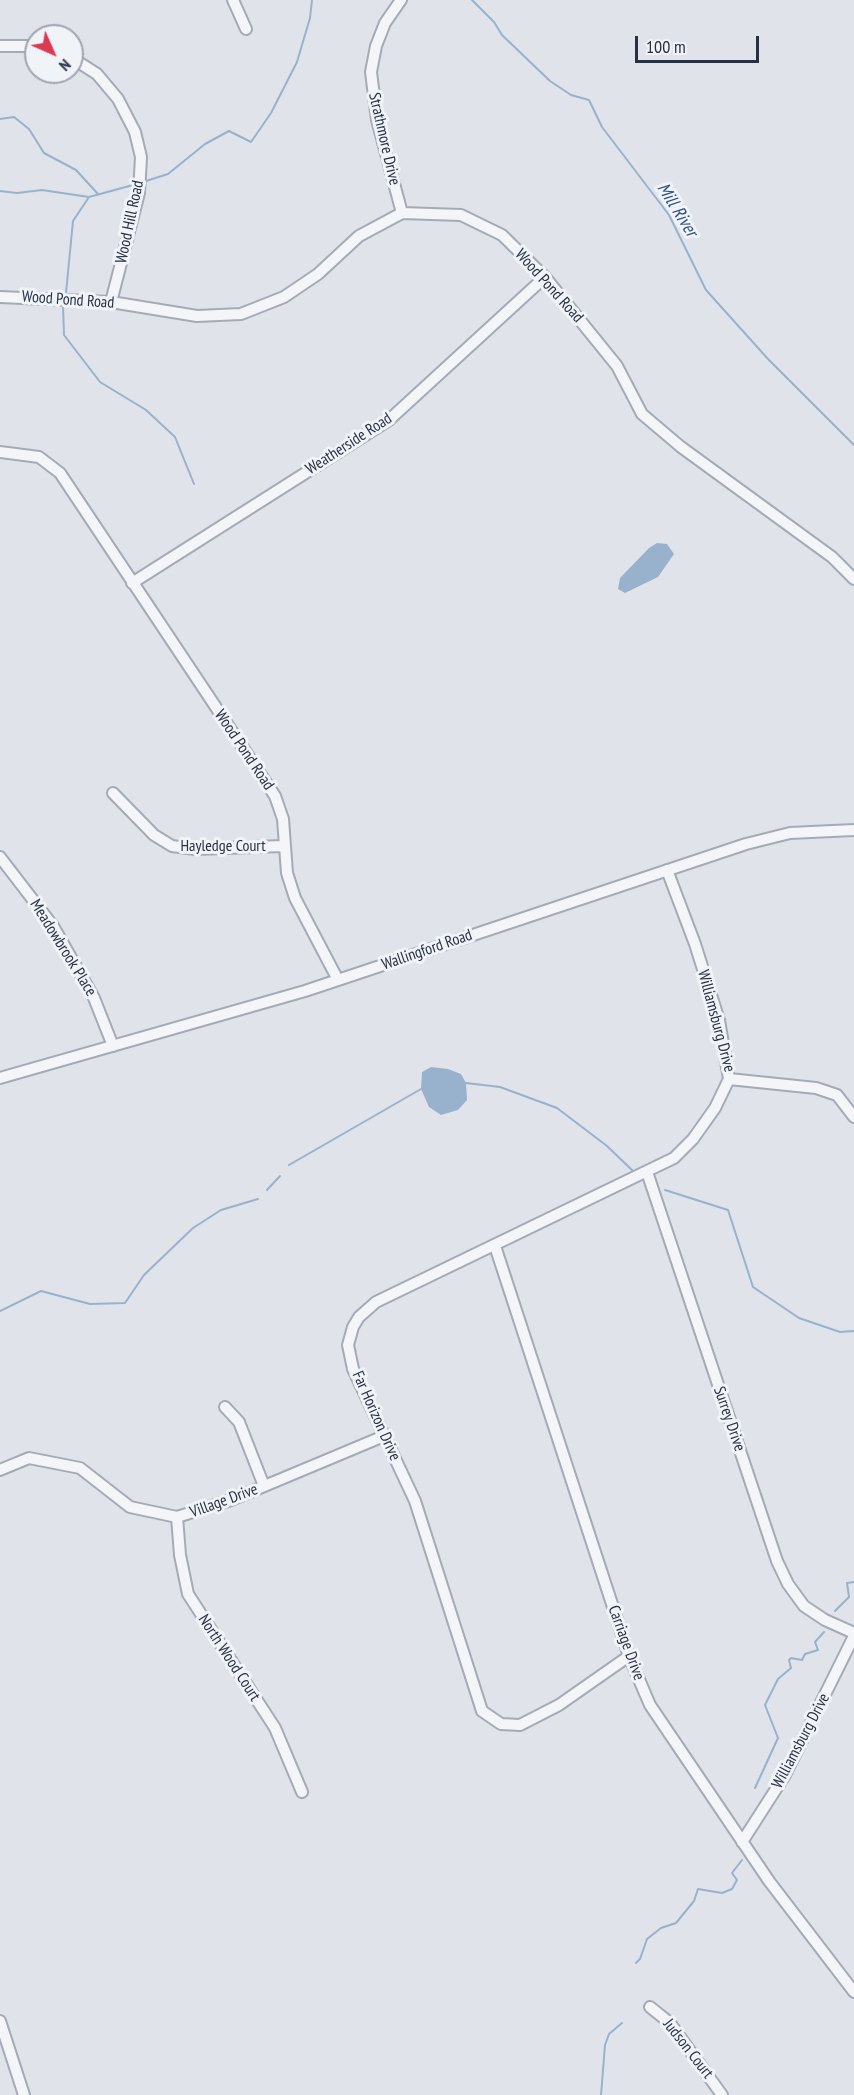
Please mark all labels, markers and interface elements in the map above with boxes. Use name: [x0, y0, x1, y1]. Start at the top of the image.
north arrow: [24, 24, 84, 84]
scale bar: [638, 24, 762, 62]
text: 100 m: [646, 35, 686, 58]
text: N: [55, 55, 75, 75]
street label: Strathmore Drive: [364, 91, 404, 187]
street label: Wood Hill Road: [112, 179, 148, 265]
water label: Mill River: [652, 179, 702, 241]
street label: Wood Pond Road: [511, 245, 587, 327]
street label: Wood Pond Road: [21, 287, 115, 313]
street label: Weatherside Road: [302, 409, 396, 479]
street label: Wood Pond Road: [210, 706, 278, 794]
street label: Hayledge Court: [180, 836, 266, 856]
street label: Meadowbrook Place: [26, 896, 100, 1000]
street label: Wallingford Road: [379, 926, 475, 974]
street label: Williamsburg Drive: [693, 968, 739, 1074]
street label: Far Horizon Drive: [348, 1368, 404, 1464]
street label: Surrey Drive: [709, 1384, 749, 1454]
street label: Village Drive: [187, 1480, 261, 1522]
street label: Carriage Drive: [604, 1603, 648, 1683]
street label: North Wood Court: [194, 1611, 264, 1705]
street label: Williamsburg Drive: [768, 1690, 834, 1792]
street label: Judson Court: [659, 2015, 717, 2083]

